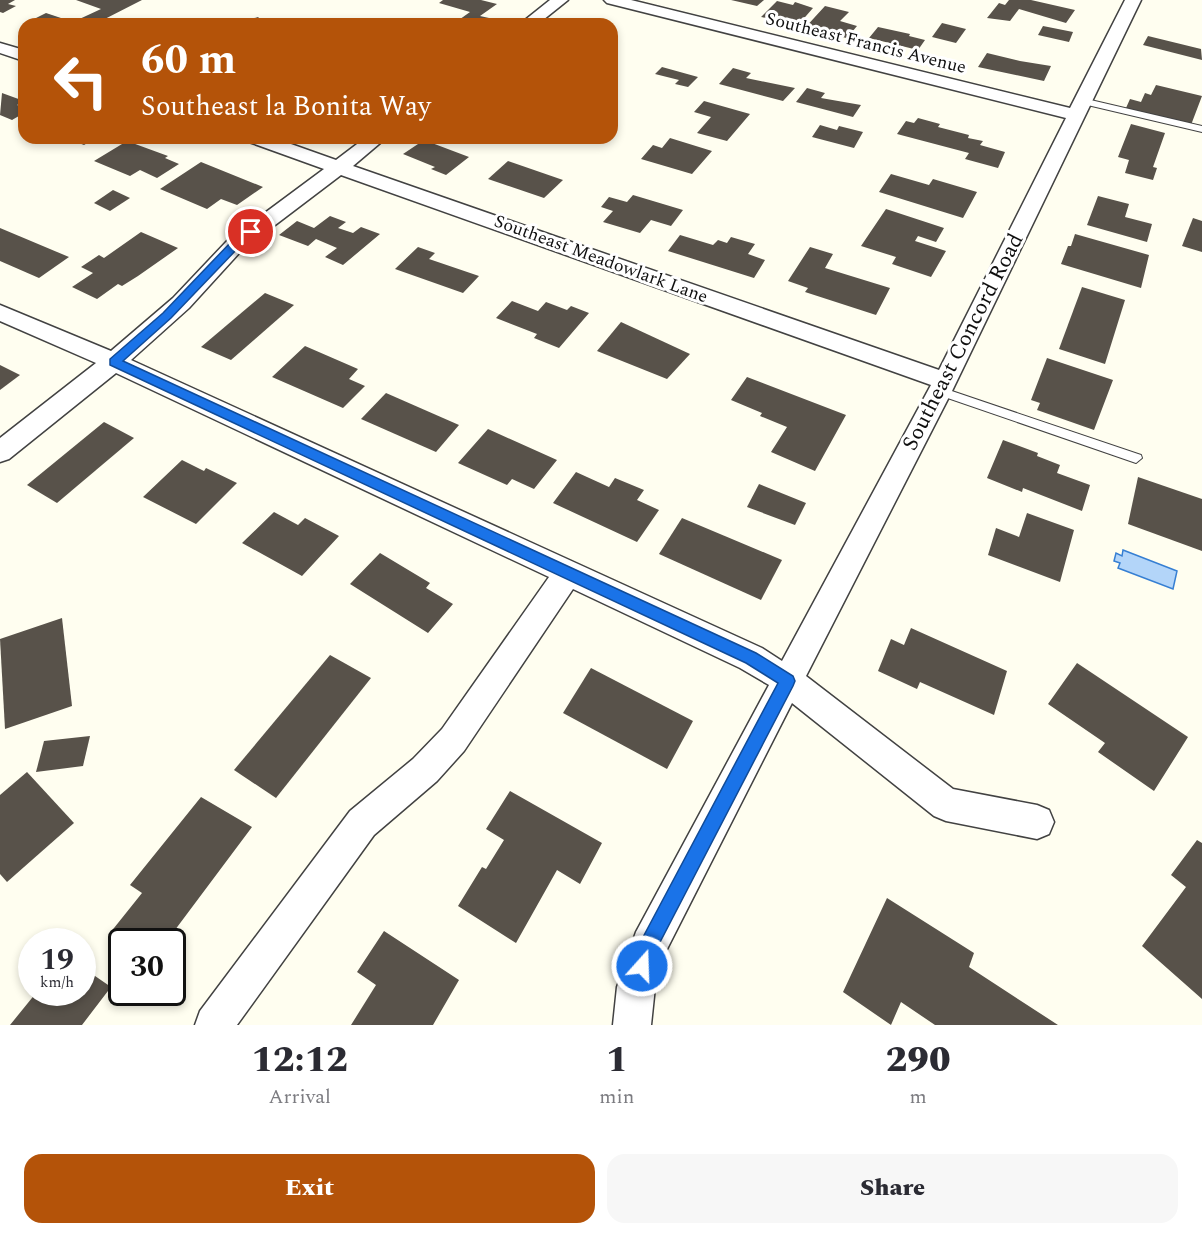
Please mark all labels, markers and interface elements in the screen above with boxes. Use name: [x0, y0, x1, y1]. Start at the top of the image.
street label: Southeast Francis Avenue: [763, 5, 969, 81]
text: 60 m: [141, 29, 236, 92]
icon: left: [42, 42, 120, 120]
text: Southeast la Bonita Way: [141, 86, 431, 128]
pin: [225, 206, 276, 257]
street label: Southeast Meadowlark Lane: [490, 208, 712, 310]
icon: arrive: [234, 215, 267, 248]
street label: Southeast Concord Road: [894, 227, 1032, 457]
speed limit sign: 30: [108, 928, 186, 1006]
position arrow: [610, 934, 674, 998]
text: 19: [40, 937, 74, 983]
text: km/h: [40, 971, 74, 994]
text: 12:12: [251, 1033, 348, 1088]
text: 1: [606, 1033, 628, 1088]
text: 290: [886, 1033, 951, 1088]
text: Arrival: [269, 1082, 331, 1112]
text: min: [599, 1082, 634, 1112]
text: m: [910, 1082, 927, 1112]
button: Exit: [24, 1154, 595, 1223]
button: Share: [607, 1154, 1178, 1223]

